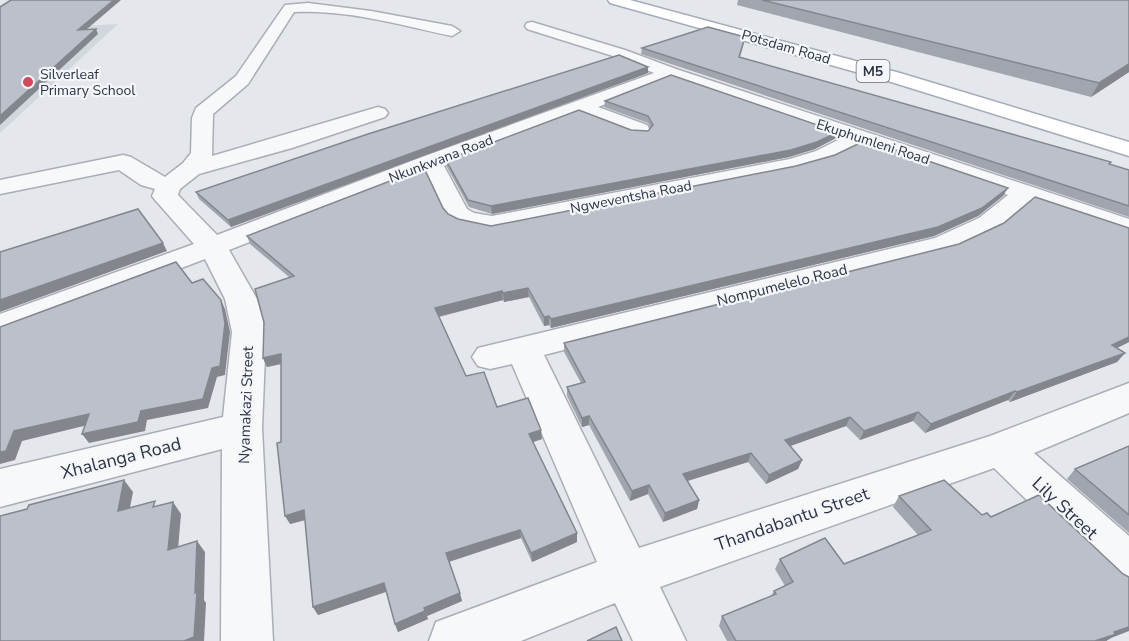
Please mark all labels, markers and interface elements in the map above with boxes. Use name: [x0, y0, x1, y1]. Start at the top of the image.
street label: Potsdam Road: [739, 25, 833, 69]
road number: M5: [856, 60, 890, 82]
place label: Silverleaf Primary School: [40, 65, 136, 100]
marker: Silverleaf Primary School: [21, 75, 35, 89]
street label: Ekuphumleni Road: [814, 115, 932, 169]
street label: Nkunkwana Road: [386, 130, 496, 188]
street label: Ngweventsha Road: [569, 176, 693, 218]
street label: Nompumelelo Road: [715, 259, 849, 311]
street label: Nyamakazi Street: [234, 345, 258, 464]
street label: Xhalanga Road: [58, 431, 184, 485]
street label: Lily Street: [1027, 471, 1104, 545]
street label: Thandabantu Street: [712, 481, 873, 557]

